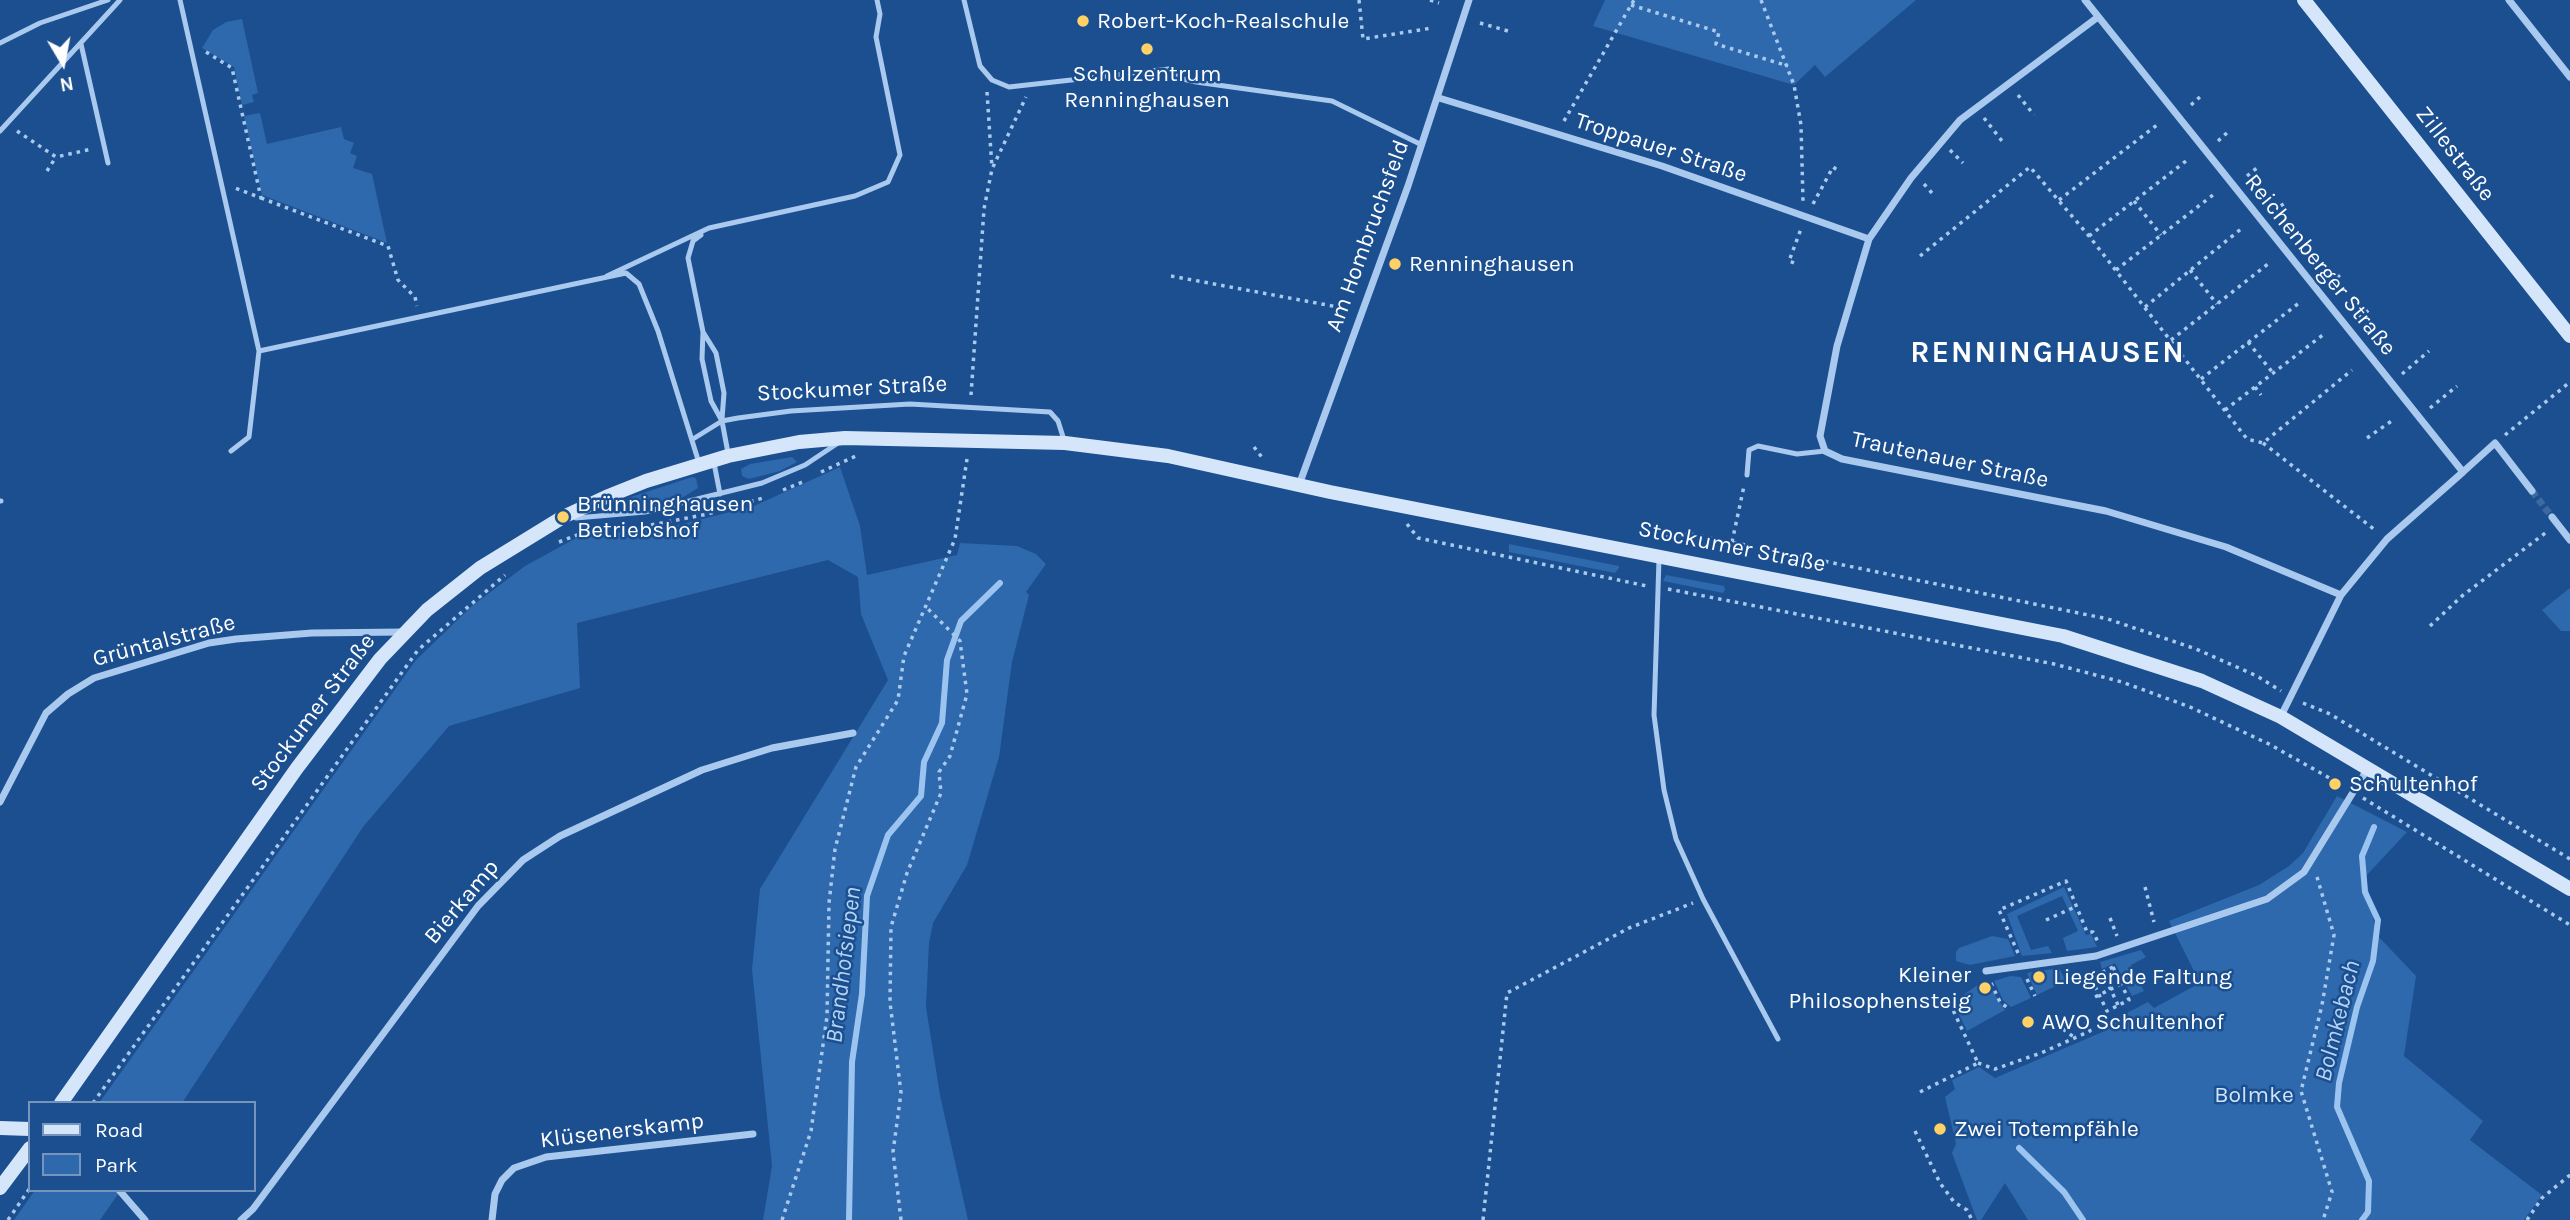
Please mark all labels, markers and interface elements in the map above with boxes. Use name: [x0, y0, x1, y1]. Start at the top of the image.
place label: Robert-Koch-Realschule: [1097, 7, 1349, 35]
marker: Robert-Koch-Realschule: [1075, 13, 1091, 29]
north arrow: [28, 28, 98, 98]
marker: Schulzentrum Renninghausen: [1139, 41, 1155, 57]
place label: Schulzentrum Renninghausen: [1064, 60, 1230, 114]
text: N: [58, 72, 75, 96]
street label: Zillestraße: [2409, 101, 2501, 207]
street label: Troppauer Straße: [1572, 107, 1750, 189]
street label: Am Hombruchsfeld: [1320, 136, 1416, 336]
street label: Reichenberger Straße: [2238, 169, 2402, 361]
place label: Renninghausen: [1409, 250, 1575, 278]
marker: Renninghausen: [1387, 256, 1403, 272]
district label: RENNINGHAUSEN: [1912, 335, 2184, 371]
street label: Stockumer Straße: [756, 370, 948, 408]
street label: Trautenauer Straße: [1849, 426, 2051, 494]
place label: Brünninghausen Betriebshof: [577, 490, 753, 544]
marker: Brünninghausen Betriebshof: [555, 509, 571, 525]
street label: Stockumer Straße: [1636, 515, 1828, 579]
street label: Grüntalstraße: [90, 609, 238, 673]
street label: Stockumer Straße: [245, 629, 381, 797]
place label: Schultenhof: [2349, 770, 2478, 798]
marker: Schultenhof: [2327, 776, 2343, 792]
street label: Bierkamp: [419, 854, 505, 950]
water label: Brandhofsiepen: [820, 885, 868, 1045]
water label: Bolmkebach: [2309, 958, 2367, 1084]
place label: Kleiner Philosophensteig: [1788, 961, 1971, 1015]
place label: Liegende Faltung: [2053, 963, 2232, 991]
marker: Liegende Faltung: [2031, 969, 2047, 985]
marker: Kleiner Philosophensteig: [1977, 980, 1993, 996]
place label: AWO Schultenhof: [2042, 1008, 2224, 1036]
marker: AWO Schultenhof: [2020, 1014, 2036, 1030]
park label: Bolmke: [2214, 1081, 2294, 1109]
legend: [28, 1101, 256, 1192]
street label: Klüsenerskamp: [538, 1107, 706, 1155]
place label: Zwei Totempfähle: [1954, 1115, 2139, 1143]
text: Road: [95, 1118, 143, 1142]
marker: Zwei Totempfähle: [1932, 1121, 1948, 1137]
text: Park: [95, 1153, 138, 1177]

